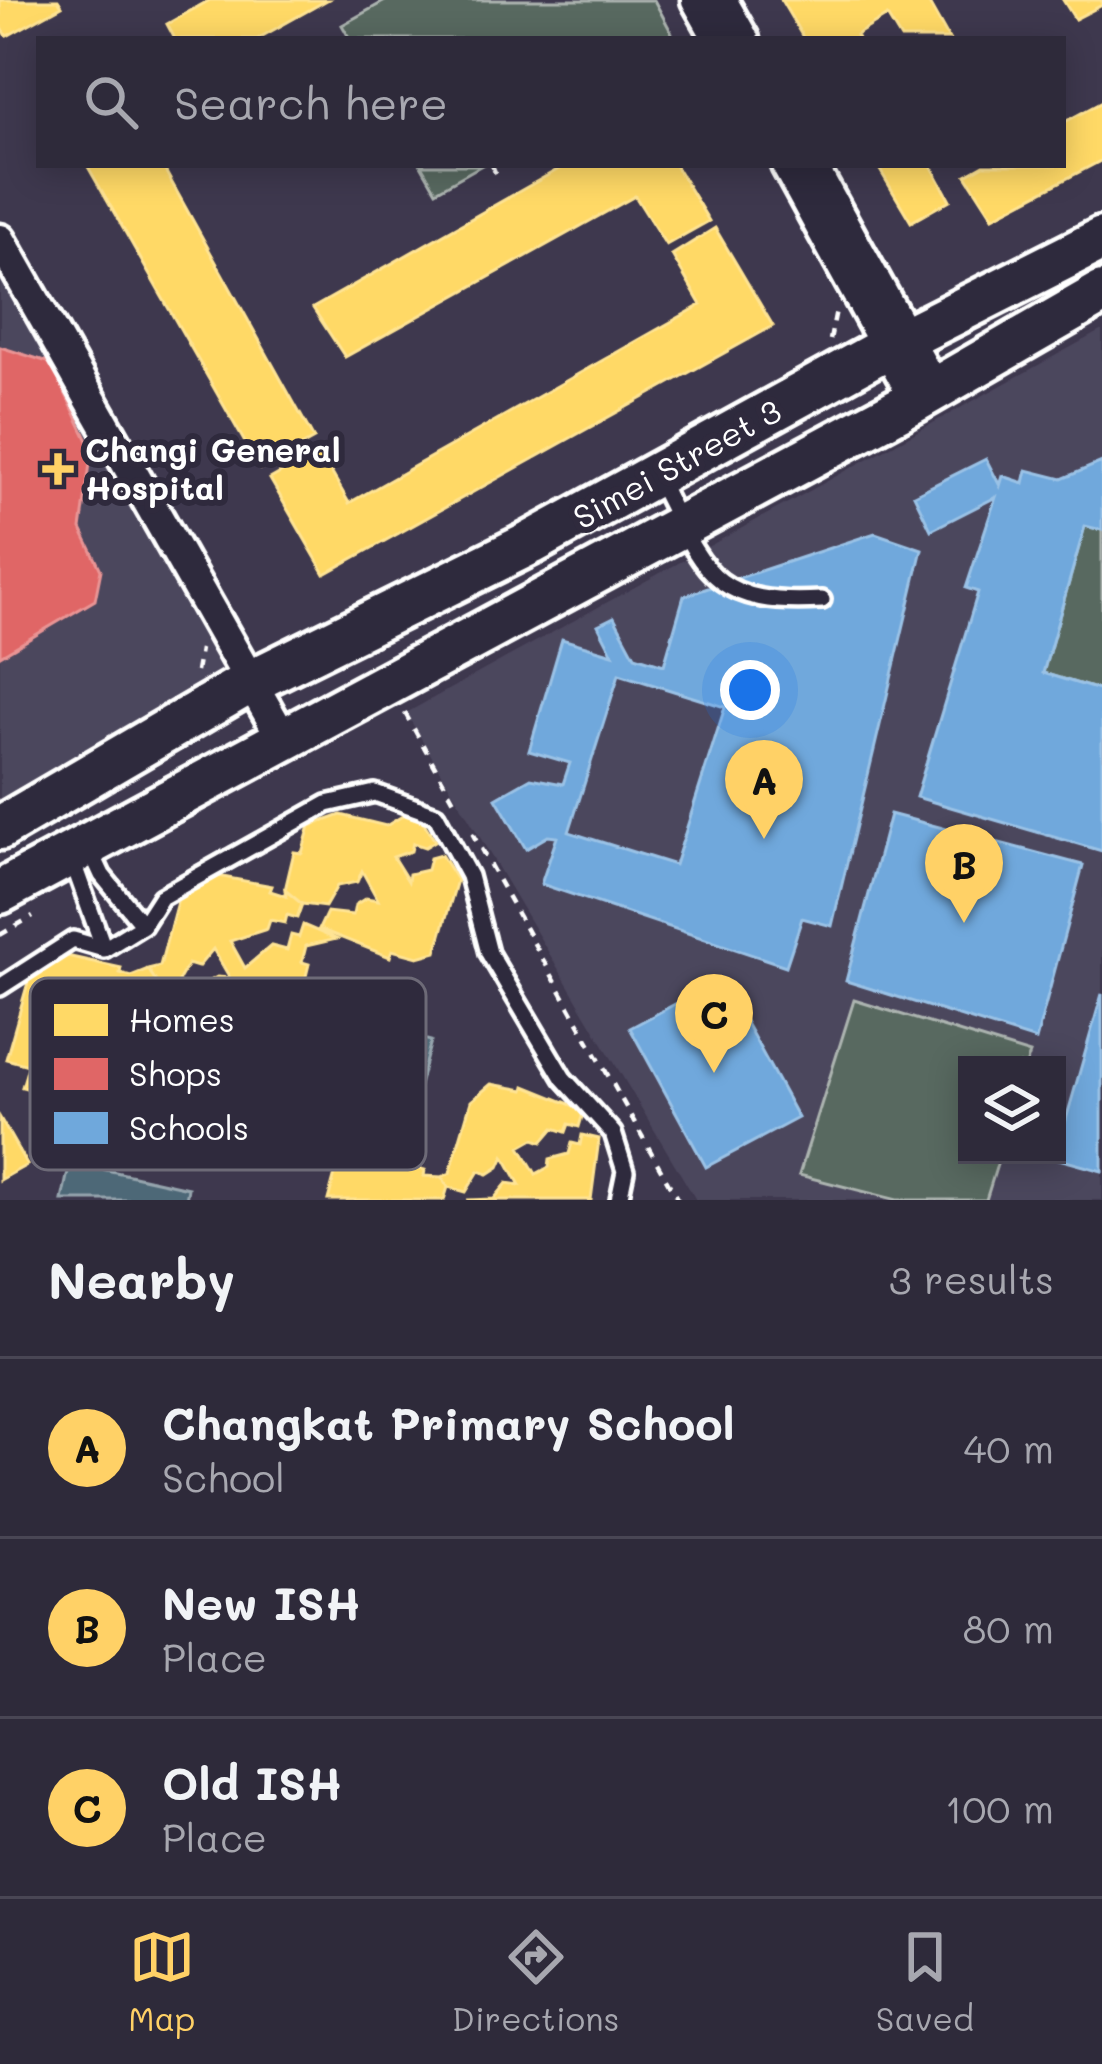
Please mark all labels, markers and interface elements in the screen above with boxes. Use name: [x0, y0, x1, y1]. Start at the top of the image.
search box: [36, 36, 1066, 168]
icon: search: [78, 69, 144, 135]
text: Search here: [174, 73, 448, 131]
street label: Simei Street 3: [565, 388, 788, 537]
place label: Changi General Hospital: [85, 427, 341, 508]
marker: Changi General Hospital: [42, 453, 74, 485]
your location: [720, 660, 780, 720]
pin: A: [725, 740, 803, 839]
pin: B: [925, 824, 1003, 923]
pin: C: [675, 974, 753, 1073]
legend: [30, 978, 426, 1170]
text: Homes: [129, 997, 235, 1040]
text: Shops: [129, 1051, 222, 1094]
map controls: [958, 1056, 1066, 1164]
button: layers: [958, 1056, 1066, 1164]
text: Schools: [129, 1105, 249, 1148]
text: Nearby: [48, 1245, 235, 1312]
text: 3 results: [889, 1253, 1054, 1304]
text: Changkat Primary School: [162, 1393, 735, 1451]
text: A: [73, 1422, 101, 1473]
text: 40 m: [963, 1422, 1054, 1473]
text: School: [162, 1451, 285, 1502]
text: New ISH: [162, 1573, 361, 1631]
text: B: [74, 1602, 100, 1653]
text: 80 m: [963, 1602, 1054, 1653]
text: Place: [162, 1631, 267, 1682]
text: Old ISH: [162, 1753, 343, 1811]
text: C: [73, 1782, 101, 1833]
text: 100 m: [945, 1782, 1054, 1833]
text: Place: [162, 1811, 267, 1862]
tab: Map: [128, 1924, 195, 2039]
tab: Directions: [452, 1924, 619, 2039]
tab: Saved: [876, 1924, 974, 2039]

